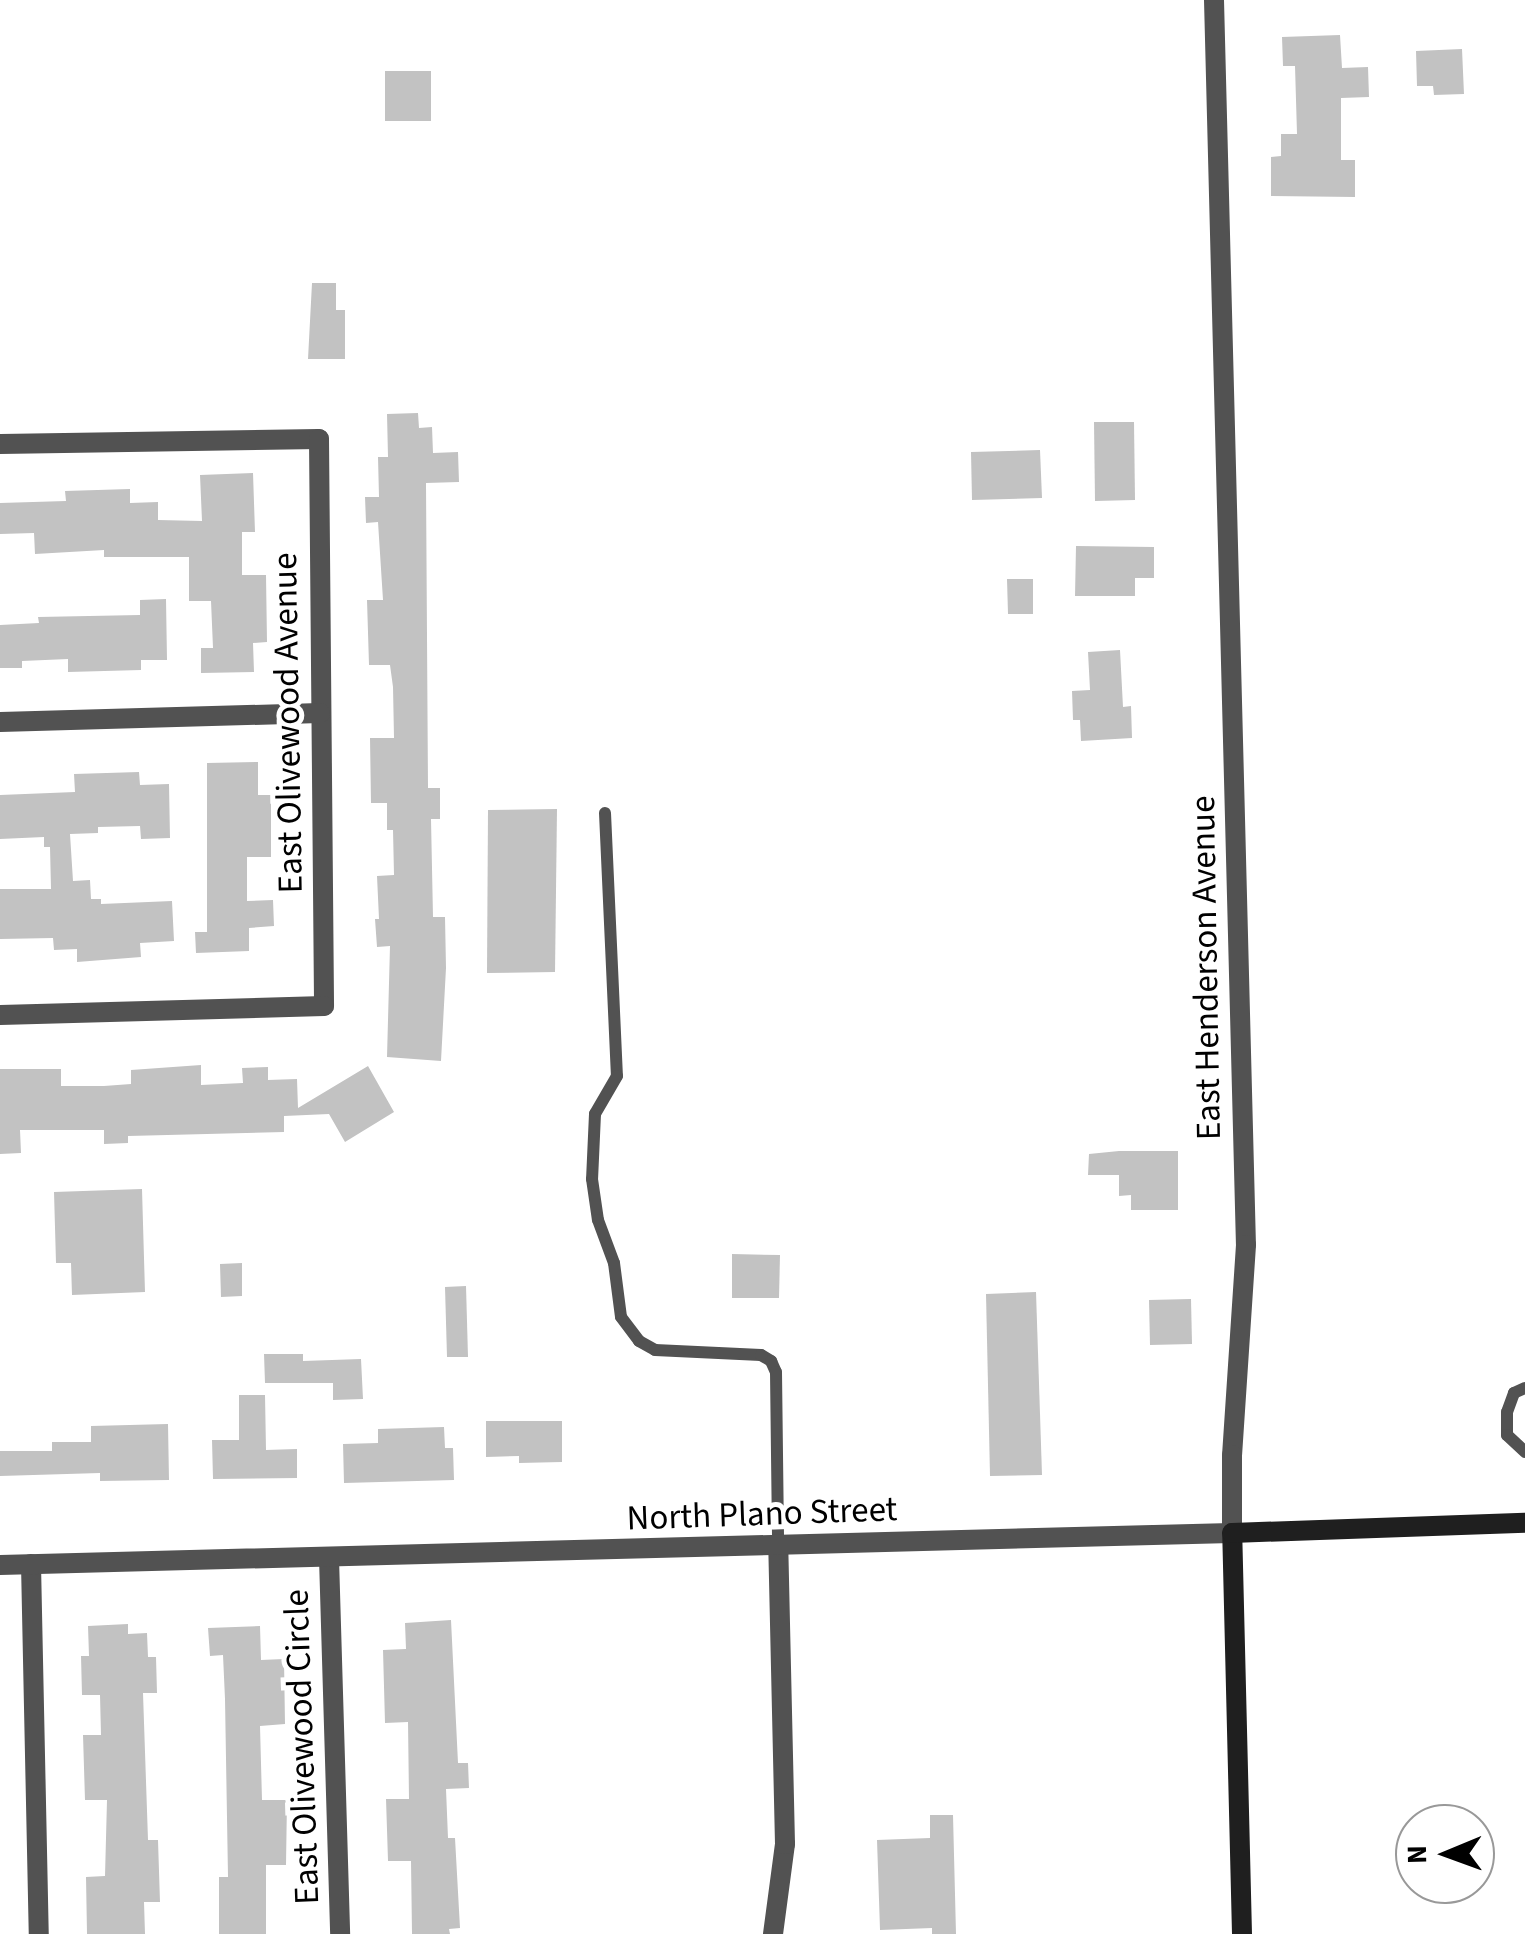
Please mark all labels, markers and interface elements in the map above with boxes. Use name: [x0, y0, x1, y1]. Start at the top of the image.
street label: East Olivewood Avenue: [264, 552, 312, 894]
street label: East Henderson Avenue: [1182, 795, 1230, 1141]
street label: North Plano Street: [626, 1488, 898, 1540]
street label: East Olivewood Circle: [276, 1589, 328, 1905]
north arrow: [1395, 1804, 1495, 1904]
text: N: [1397, 1845, 1437, 1864]

